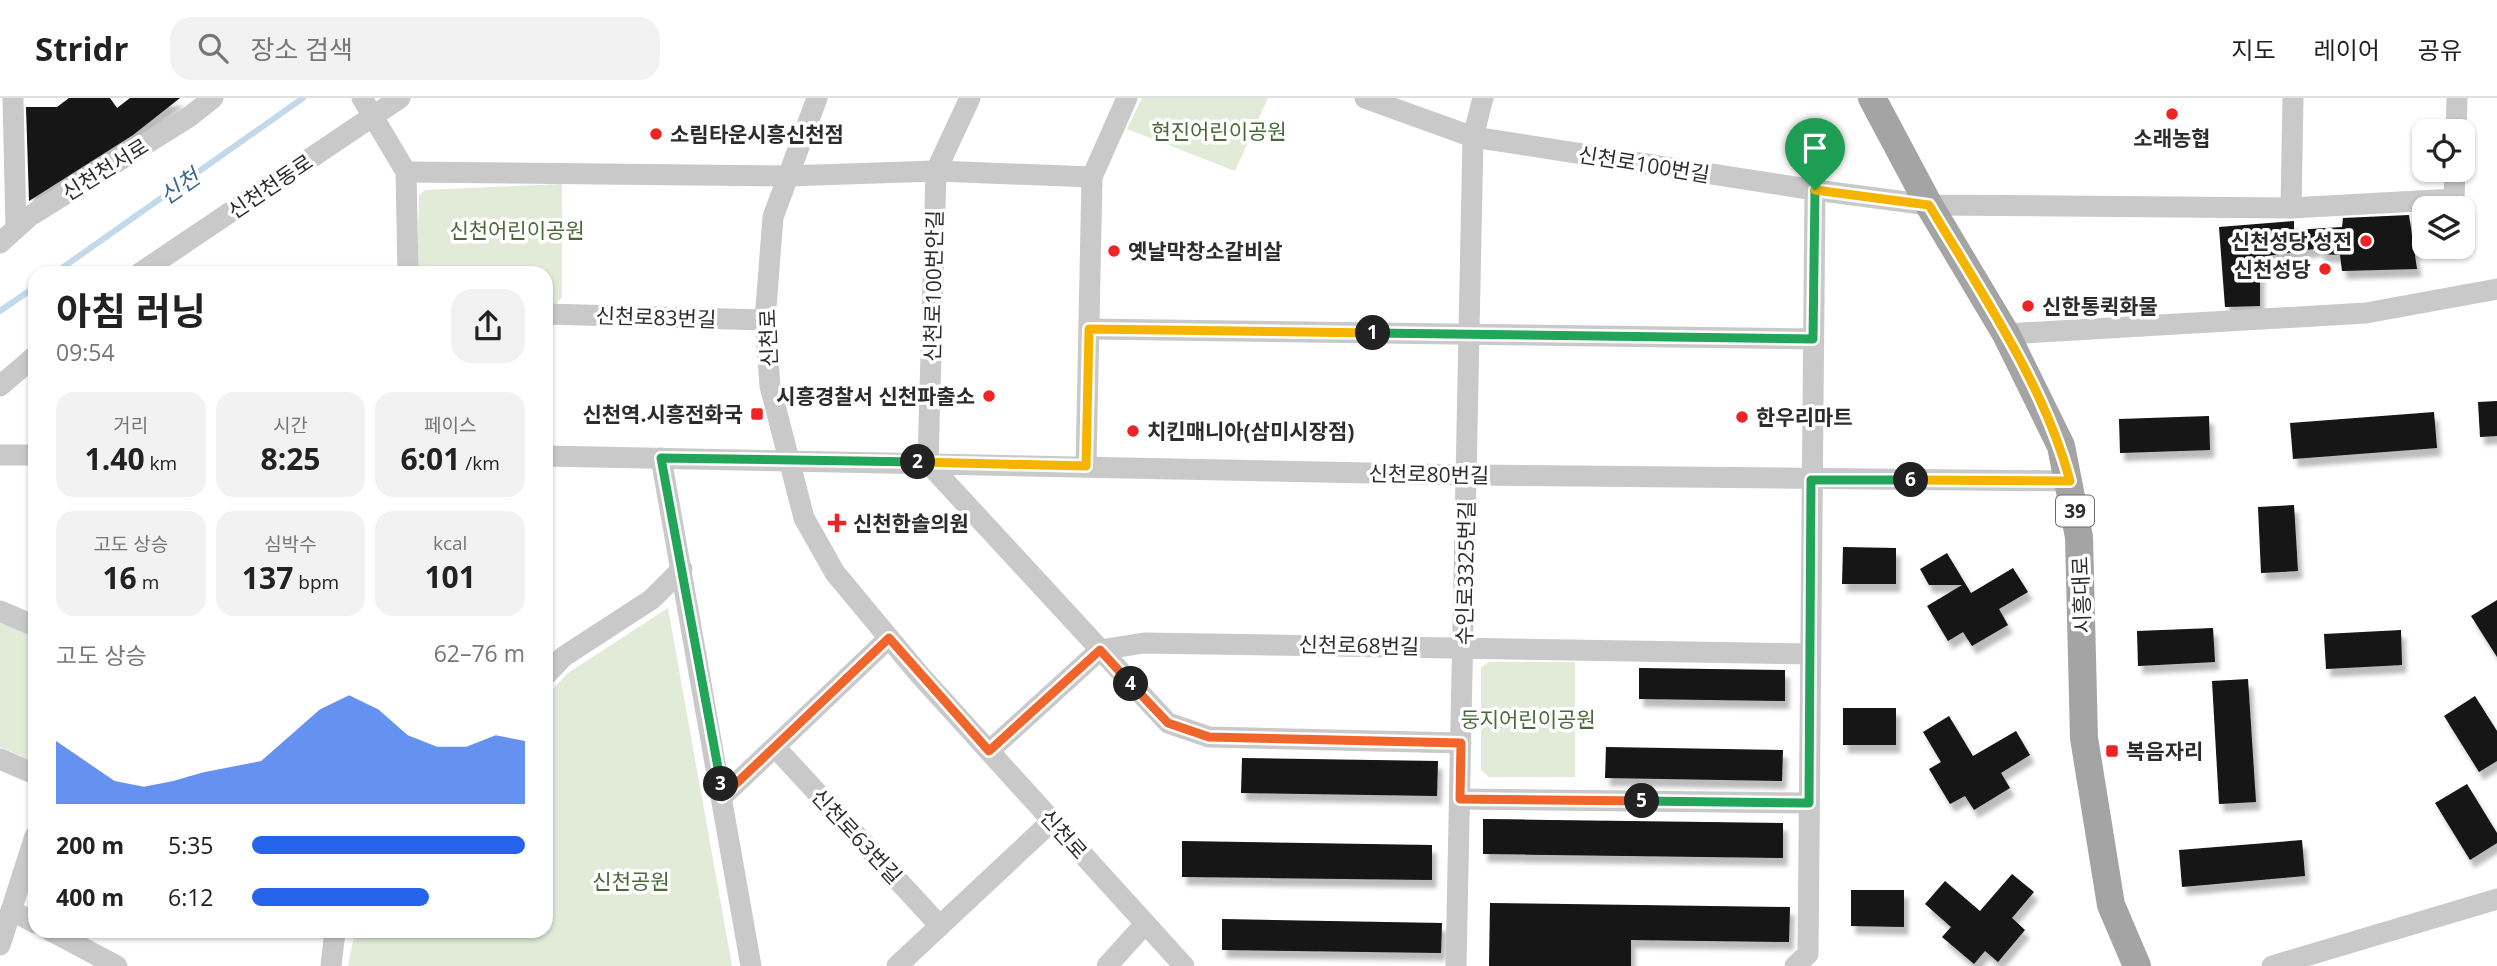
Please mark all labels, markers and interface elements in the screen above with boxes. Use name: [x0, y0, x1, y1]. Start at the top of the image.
search box: [170, 17, 660, 80]
text: Stridr: [35, 26, 128, 71]
icon: search: [194, 29, 232, 67]
text: 장소 검색: [250, 31, 353, 67]
text: 지도: [2231, 33, 2276, 66]
text: 레이어: [2314, 33, 2380, 66]
text: 공유: [2418, 33, 2462, 66]
marker: 소래농협: [2164, 106, 2180, 122]
park label: 현진어린이공원: [1151, 117, 1287, 145]
pin: [1785, 118, 1845, 190]
map controls: [2412, 119, 2475, 259]
button: locate: [2412, 119, 2475, 182]
place label: 소림타운시흥신천점: [670, 120, 844, 148]
place label: 소래농협: [2133, 124, 2211, 152]
marker: 소림타운시흥신천점: [648, 126, 664, 142]
icon: arrive: [1796, 129, 1834, 167]
street label: 신천천서로: [57, 132, 153, 206]
street label: 신천로100번길: [1576, 140, 1712, 188]
street label: 신천천동로: [222, 147, 318, 225]
water label: 신천: [152, 159, 208, 211]
button: layers: [2412, 196, 2475, 259]
street label: 신천로100번안길: [918, 210, 948, 362]
park label: 신천어린이공원: [449, 216, 585, 244]
place label: 신천성당 성전: [2231, 227, 2352, 255]
marker: 신천성당 성전: [2358, 233, 2374, 249]
place label: 옛날막창소갈비살: [1128, 237, 1283, 265]
marker: 옛날막창소갈비살: [1106, 243, 1122, 259]
place label: 신천성당: [2234, 255, 2311, 283]
marker: 신천성당: [2317, 261, 2333, 277]
text: 아침 러닝: [56, 284, 206, 336]
button: share: [451, 289, 525, 363]
place label: 신한통퀵화물: [2042, 292, 2158, 320]
marker: 신한통퀵화물: [2020, 298, 2036, 314]
street label: 신천로83번길: [595, 301, 717, 333]
street label: 신천로: [753, 309, 783, 367]
pin: 1: [1356, 316, 1390, 350]
text: 1: [1367, 319, 1378, 345]
text: 09:54: [56, 336, 115, 368]
place label: 시흥경찰서 신천파출소: [776, 382, 975, 410]
marker: 시흥경찰서 신천파출소: [981, 388, 997, 404]
place label: 신천역.시흥전화국: [582, 400, 743, 428]
place label: 한우리마트: [1756, 403, 1853, 431]
marker: 신천역.시흥전화국: [749, 406, 765, 422]
marker: 한우리마트: [1734, 409, 1750, 425]
text: 거리: [113, 412, 148, 438]
text: 시간: [273, 412, 308, 438]
text: 페이스: [424, 412, 476, 438]
place label: 치킨매니아(삼미시장점): [1147, 417, 1354, 445]
marker: 치킨매니아(삼미시장점): [1125, 423, 1141, 439]
text: 1.40: [85, 438, 145, 479]
text: 8:25: [260, 438, 321, 479]
text: 6:01: [400, 438, 460, 479]
pin: 2: [900, 444, 936, 480]
text: 2: [912, 448, 923, 474]
text: km: [145, 450, 177, 476]
text: /km: [460, 450, 500, 476]
street label: 신천로80번길: [1368, 459, 1490, 489]
pin: 6: [1894, 462, 1928, 498]
text: 6: [1905, 466, 1916, 492]
road number: 39: [2056, 496, 2094, 526]
street label: 수인로3325번길: [1450, 500, 1480, 646]
place label: 신천한솔의원: [853, 509, 969, 537]
marker: 신천한솔의원: [827, 513, 847, 533]
text: kcal: [433, 530, 467, 556]
text: 고도 상승: [93, 531, 168, 557]
text: 심박수: [264, 531, 317, 557]
text: 101: [424, 556, 476, 597]
street label: 시흥대로: [2066, 556, 2096, 634]
text: 16: [102, 557, 137, 598]
text: 137: [242, 557, 293, 598]
text: m: [137, 569, 159, 595]
text: bpm: [293, 569, 339, 595]
street label: 신천로68번길: [1298, 630, 1420, 660]
text: 62–76 m: [434, 637, 525, 669]
text: 고도 상승: [56, 639, 147, 671]
pin: 4: [1114, 666, 1148, 702]
text: 4: [1125, 670, 1136, 696]
park label: 둥지어린이공원: [1460, 705, 1596, 733]
place label: 복음자리: [2126, 737, 2203, 765]
marker: 복음자리: [2104, 743, 2120, 759]
pin: 3: [704, 766, 738, 802]
text: 3: [715, 770, 726, 796]
street label: 신천로63번길: [806, 782, 908, 890]
pin: 5: [1624, 784, 1660, 818]
text: 5: [1636, 787, 1647, 813]
street label: 신천로: [1034, 803, 1094, 865]
text: 200 m: [56, 829, 124, 861]
text: 5:35: [168, 829, 214, 861]
park label: 신천공원: [592, 867, 670, 895]
text: 400 m: [56, 881, 124, 913]
text: 6:12: [168, 881, 214, 913]

